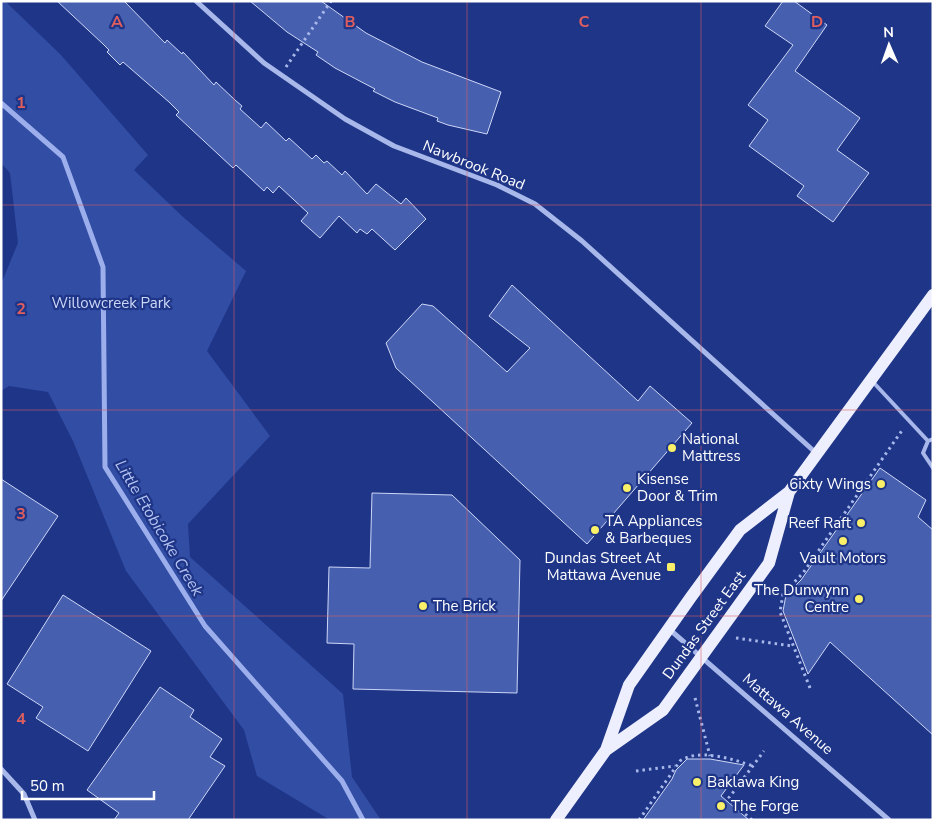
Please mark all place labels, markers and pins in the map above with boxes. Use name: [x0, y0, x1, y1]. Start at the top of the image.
place label: National Mattress: [682, 429, 741, 466]
marker: National Mattress: [666, 442, 678, 454]
place label: Kisense Door & Trim: [637, 469, 718, 506]
place label: 6ixty Wings: [789, 474, 871, 494]
marker: 6ixty Wings: [875, 478, 887, 490]
marker: Kisense Door & Trim: [621, 482, 633, 494]
place label: TA Appliances & Barbeques: [605, 511, 702, 548]
place label: Reef Raft: [788, 513, 852, 533]
marker: Reef Raft: [855, 517, 867, 529]
marker: TA Appliances & Barbeques: [589, 524, 601, 536]
marker: Vault Motors: [837, 535, 849, 547]
place label: Dundas Street At Mattawa Avenue: [544, 548, 662, 585]
place label: Vault Motors: [799, 548, 886, 568]
marker: Dundas Street At Mattawa Avenue: [665, 561, 677, 573]
place label: The Dunwynn Centre: [754, 580, 849, 617]
marker: The Dunwynn Centre: [853, 593, 865, 605]
place label: The Brick: [433, 596, 496, 616]
marker: The Brick: [417, 600, 429, 612]
place label: Baklawa King: [707, 772, 799, 792]
marker: Baklawa King: [691, 776, 703, 788]
place label: The Forge: [731, 796, 799, 816]
marker: The Forge: [715, 800, 727, 812]

